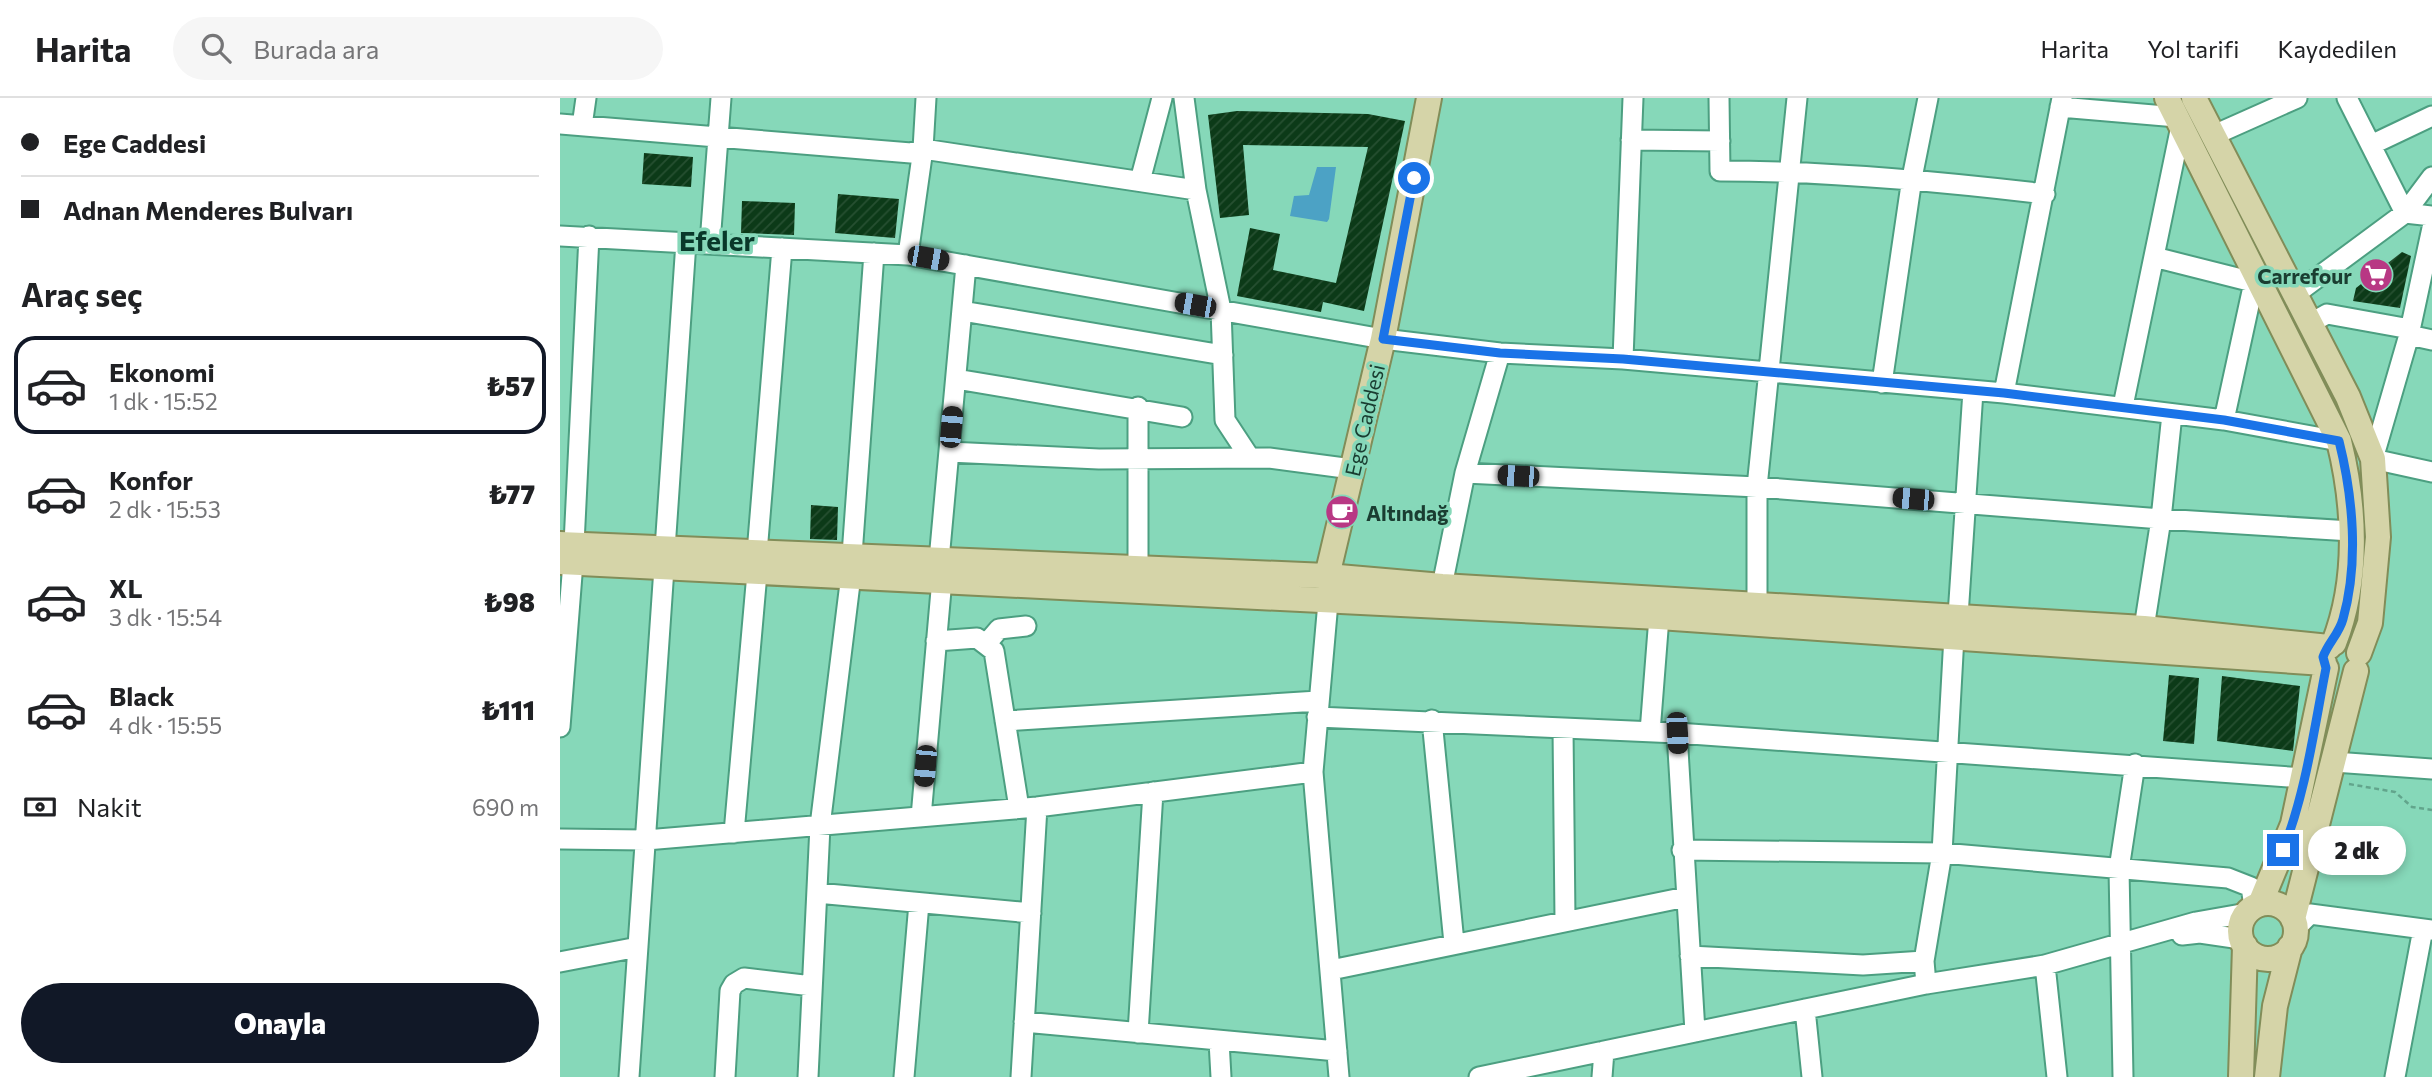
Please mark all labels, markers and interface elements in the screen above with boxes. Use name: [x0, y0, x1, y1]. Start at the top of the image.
search box: [173, 17, 663, 80]
text: Harita: [35, 28, 131, 69]
icon: search: [197, 29, 235, 67]
text: Burada ara: [253, 33, 379, 64]
text: Harita: [2040, 34, 2109, 63]
text: Yol tarifi: [2147, 34, 2239, 63]
text: Kaydedilen: [2277, 34, 2397, 63]
text: Ege Caddesi: [63, 127, 206, 158]
route start: [1398, 162, 1430, 194]
text: Adnan Menderes Bulvarı: [63, 194, 353, 225]
district label: Efeler: [679, 223, 755, 257]
car: [906, 244, 951, 272]
supermarket icon: Carrefour: [2357, 256, 2395, 294]
place label: Carrefour: [2257, 263, 2352, 288]
text: Araç seç: [21, 274, 143, 314]
car: [1173, 291, 1218, 319]
icon: car: [25, 354, 88, 417]
text: Ekonomi: [109, 356, 215, 387]
street label: Ege Caddesi: [1339, 361, 1389, 479]
text: ₺57: [486, 370, 535, 401]
text: 1 dk · 15:52: [109, 387, 218, 415]
car: [939, 405, 964, 449]
icon: car: [25, 462, 88, 525]
text: Konfor: [109, 464, 193, 495]
car: [1497, 464, 1540, 488]
text: ₺77: [488, 478, 535, 509]
car: [1892, 487, 1935, 511]
cafe icon: Altındağ: [1323, 493, 1361, 531]
text: 2 dk · 15:53: [109, 495, 221, 523]
place label: Altındağ: [1366, 500, 1449, 525]
icon: car: [25, 570, 88, 633]
text: XL: [109, 572, 143, 603]
text: ₺98: [483, 586, 535, 617]
text: 3 dk · 15:54: [109, 603, 222, 631]
icon: car: [25, 678, 88, 741]
text: Black: [109, 680, 175, 711]
text: ₺111: [481, 694, 535, 725]
text: 4 dk · 15:55: [109, 711, 222, 739]
car: [1666, 711, 1689, 755]
car: [913, 744, 938, 788]
icon: cash: [21, 788, 59, 826]
text: Nakit: [77, 791, 142, 822]
text: 690 m: [472, 793, 539, 821]
callout: 2 dk: [2308, 826, 2405, 874]
route end: [2267, 834, 2299, 866]
text: 2 dk: [2335, 836, 2379, 864]
button: Onayla: [21, 983, 539, 1063]

